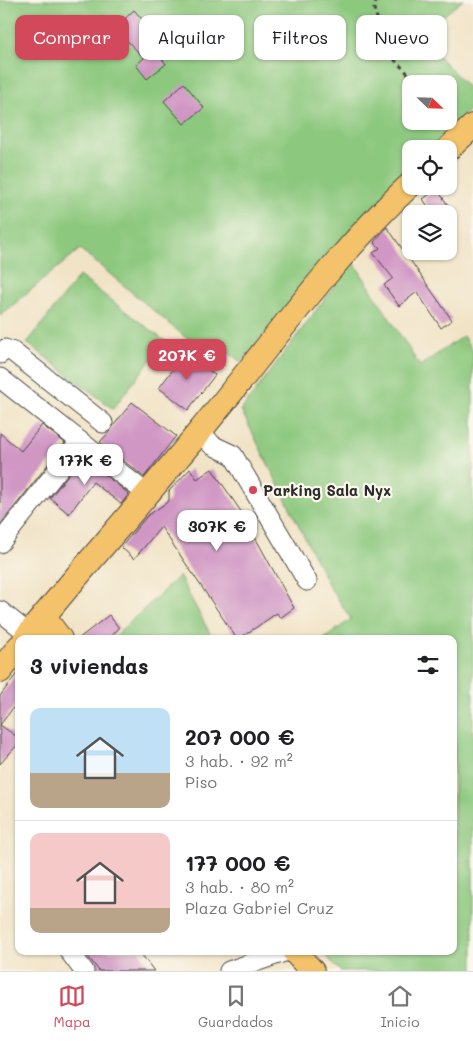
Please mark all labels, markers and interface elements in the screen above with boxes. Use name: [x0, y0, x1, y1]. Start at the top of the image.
chip: Comprar: [15, 15, 129, 60]
chip: Alquilar: [139, 15, 244, 60]
chip: Filtros: [254, 15, 346, 60]
chip: Nuevo: [356, 15, 447, 60]
north arrow: [402, 75, 458, 130]
map controls: [402, 75, 457, 260]
button: locate: [402, 140, 457, 195]
button: layers: [402, 205, 457, 260]
pin: 207K €: [146, 338, 228, 381]
text: 207K €: [158, 344, 216, 365]
pin: 177K €: [44, 444, 126, 486]
text: 177K €: [58, 449, 112, 470]
place label: Parking Sala Nyx: [263, 480, 391, 500]
marker: Parking Sala Nyx: [247, 484, 259, 496]
pin: 307K €: [176, 510, 258, 552]
text: 307K €: [188, 515, 246, 536]
icon: filters: [414, 651, 442, 679]
text: 3 viviendas: [30, 652, 148, 679]
text: 207 000 €: [185, 723, 295, 750]
icon: home: [70, 728, 130, 788]
text: 3 hab. · 92 m²: [185, 750, 293, 771]
text: Piso: [185, 771, 217, 792]
text: 177 000 €: [185, 849, 290, 876]
icon: home: [70, 853, 130, 913]
text: 3 hab. · 80 m²: [185, 876, 294, 897]
text: Plaza Gabriel Cruz: [185, 897, 334, 918]
tab: Mapa: [54, 982, 91, 1031]
tab: Guardados: [198, 982, 273, 1031]
tab: Inicio: [380, 982, 419, 1031]

